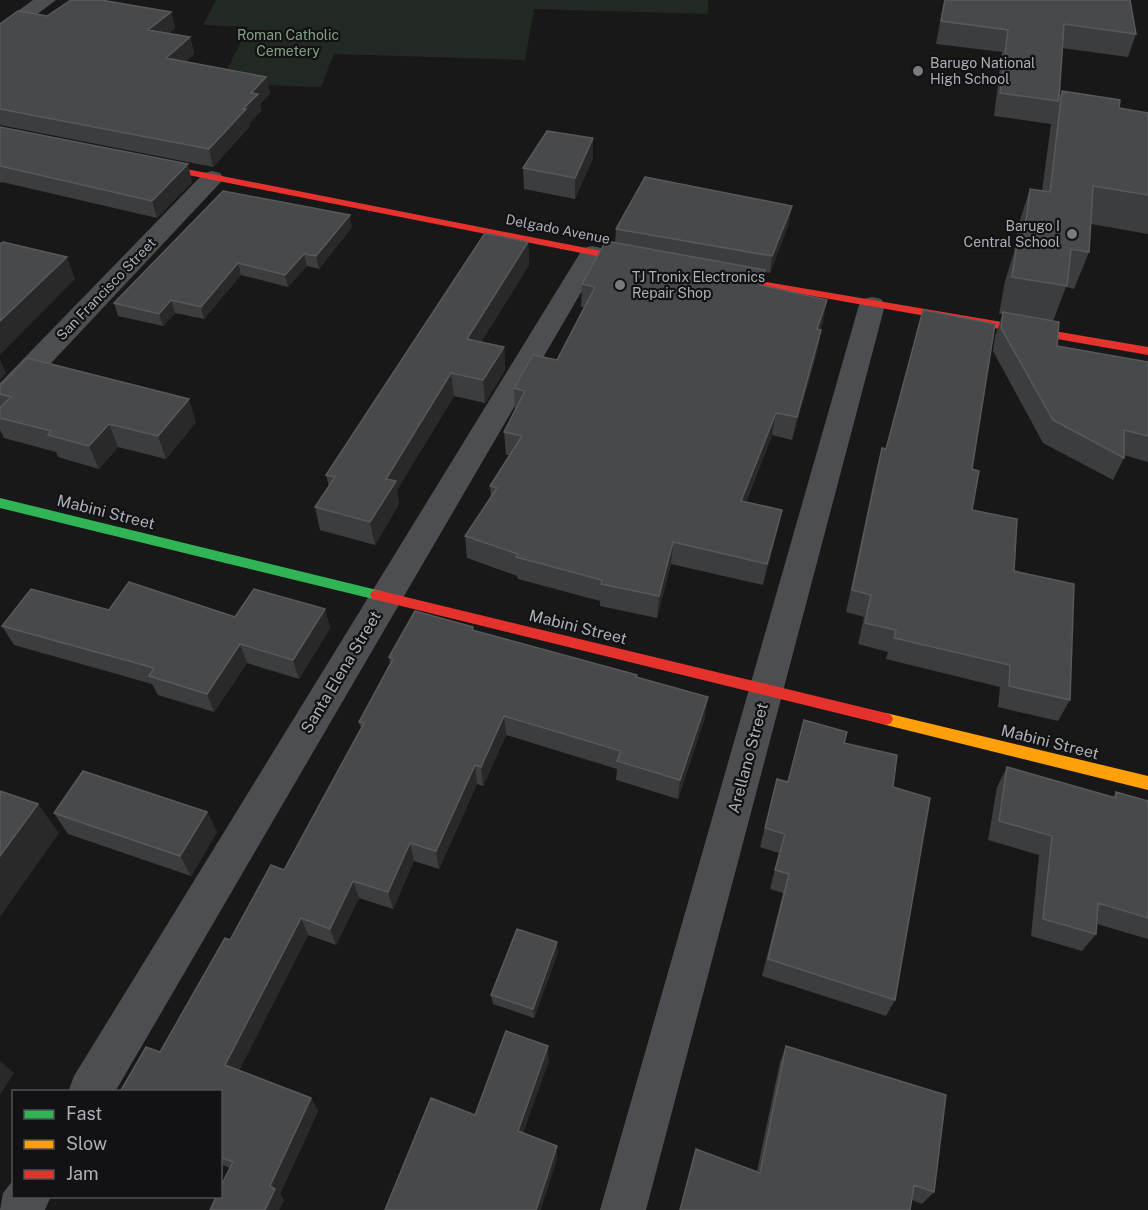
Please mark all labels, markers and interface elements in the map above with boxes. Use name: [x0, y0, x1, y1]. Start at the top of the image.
park label: Roman Catholic Cemetery: [237, 27, 339, 59]
place label: Barugo National High School: [930, 55, 1035, 87]
marker: Barugo National High School: [911, 64, 925, 78]
street label: Delgado Avenue: [504, 211, 612, 247]
place label: Barugo I Central School: [964, 218, 1060, 250]
marker: Barugo I Central School: [1065, 227, 1079, 241]
street label: San Francisco Street: [53, 235, 159, 343]
place label: TJ Tronix Electronics Repair Shop: [632, 269, 765, 301]
marker: TJ Tronix Electronics Repair Shop: [613, 278, 627, 292]
street label: Mabini Street: [55, 491, 157, 533]
street label: Mabini Street: [527, 606, 629, 648]
street label: Santa Elena Street: [297, 607, 385, 737]
street label: Arellano Street: [724, 701, 772, 815]
street label: Mabini Street: [999, 721, 1101, 763]
legend: [12, 1090, 222, 1198]
text: Fast: [66, 1103, 102, 1124]
text: Slow: [66, 1133, 107, 1154]
text: Jam: [66, 1163, 99, 1184]

